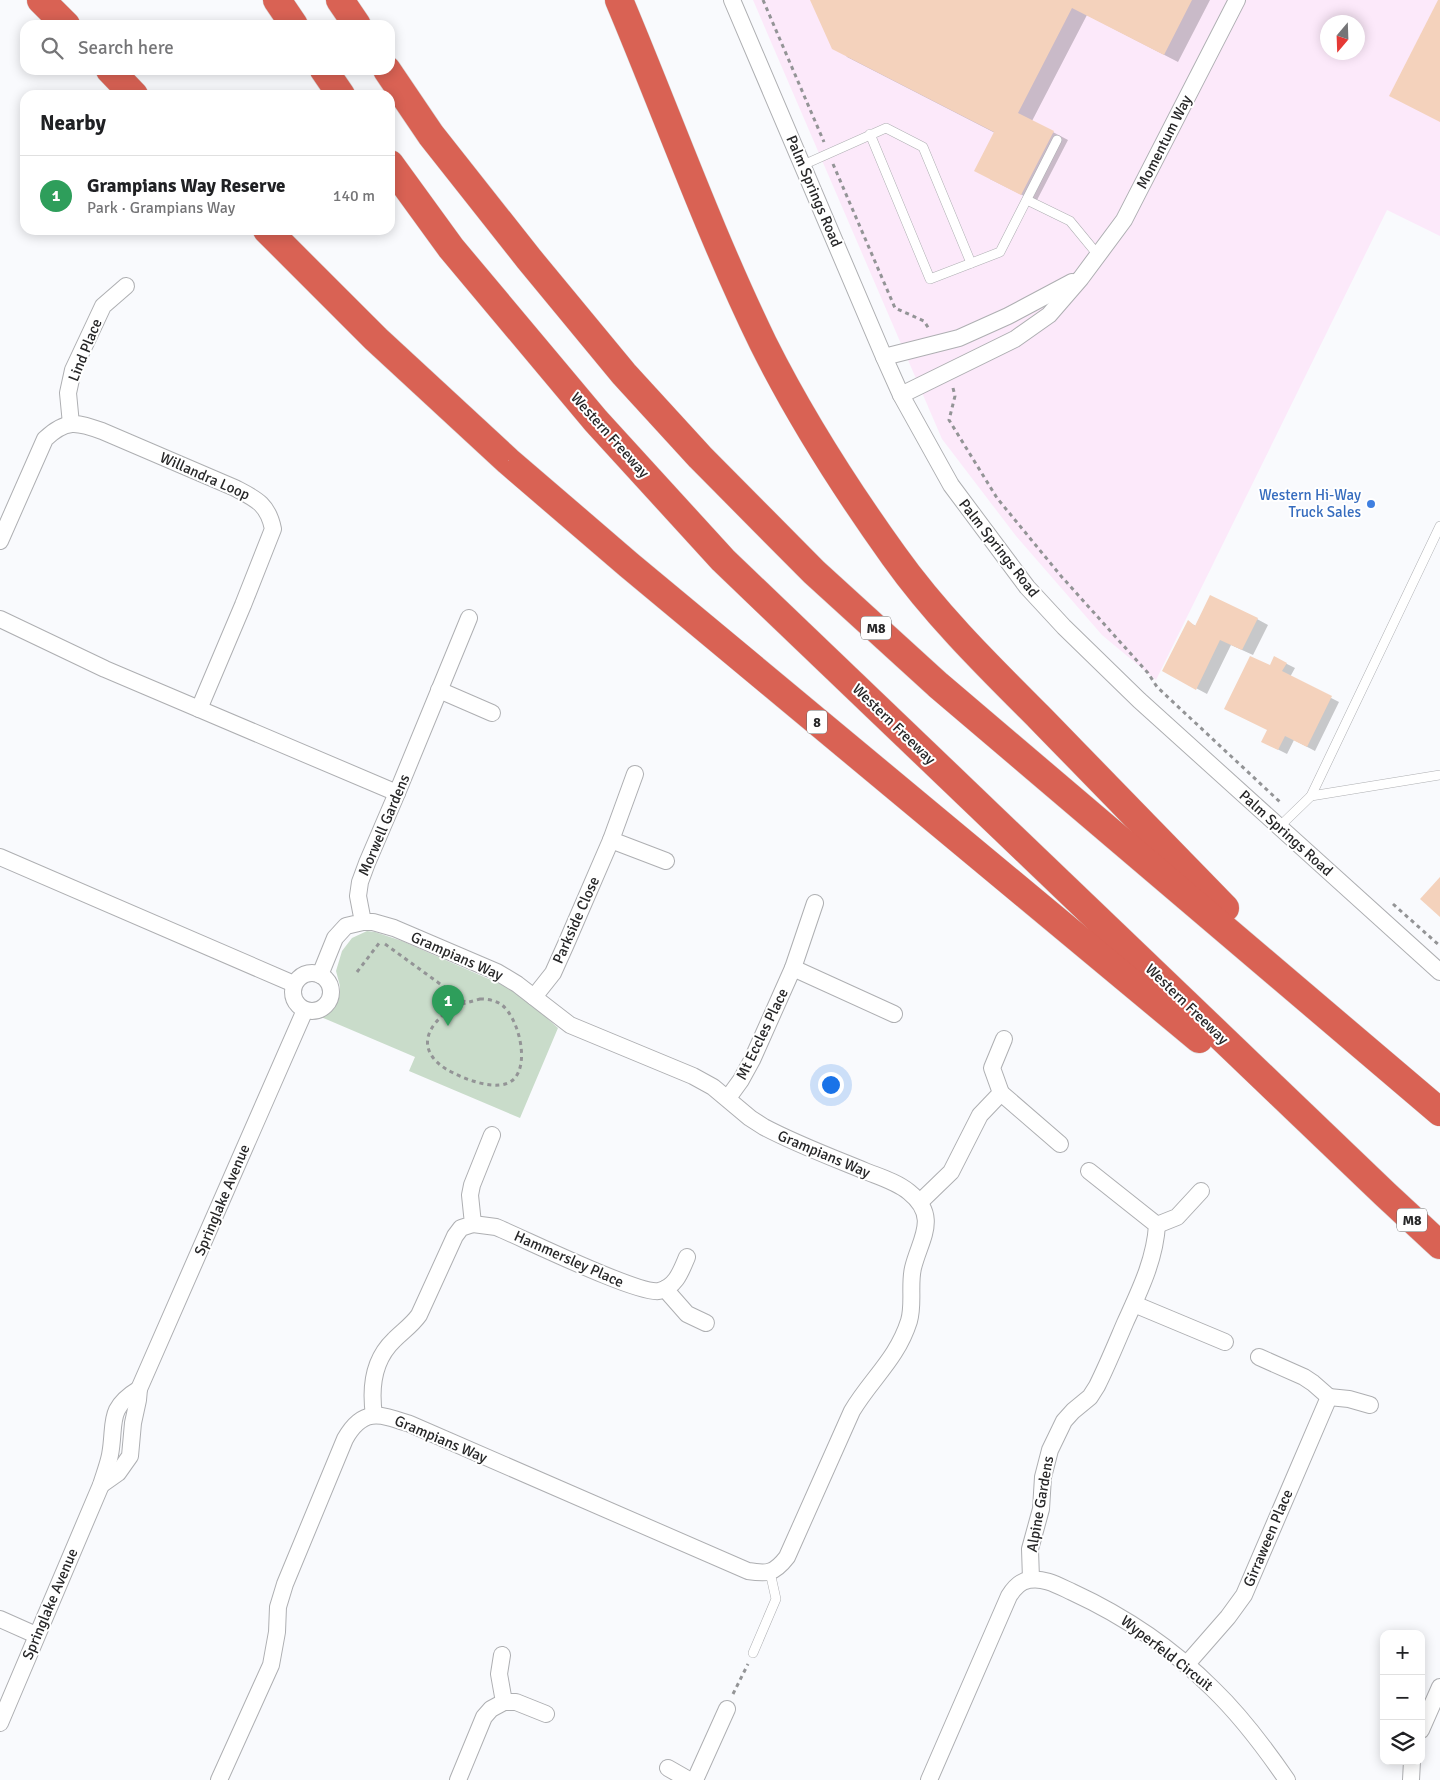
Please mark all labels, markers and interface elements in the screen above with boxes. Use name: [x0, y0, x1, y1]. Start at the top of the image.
north arrow: [1320, 15, 1365, 60]
search box: [20, 20, 395, 75]
icon: search: [38, 34, 66, 62]
text: Search here: [78, 36, 174, 60]
street label: Momentum Way: [1133, 92, 1195, 192]
text: Nearby: [40, 110, 106, 136]
street label: Palm Springs Road: [782, 132, 846, 250]
text: Grampians Way Reserve: [87, 174, 286, 198]
text: 1: [52, 186, 60, 206]
text: 140 m: [333, 186, 375, 206]
text: Park · Grampians Way: [87, 198, 235, 218]
street label: Lind Place: [64, 316, 106, 384]
street label: Western Freeway: [567, 389, 653, 481]
street label: Willandra Loop: [157, 448, 253, 504]
place label: Western Hi-Way Truck Sales: [1259, 486, 1361, 521]
street label: Palm Springs Road: [955, 495, 1043, 601]
marker: Western Hi-Way Truck Sales: [1365, 498, 1377, 510]
road number: M8: [861, 616, 891, 640]
street label: Western Freeway: [849, 680, 939, 768]
road number: 8: [807, 710, 827, 734]
street label: Morwell Gardens: [354, 771, 414, 879]
street label: Palm Springs Road: [1236, 786, 1337, 880]
street label: Parkside Close: [549, 874, 603, 966]
street label: Grampians Way: [408, 928, 506, 984]
street label: Western Freeway: [1142, 960, 1232, 1048]
pin: 1: [432, 985, 464, 1026]
street label: Mt Eccles Place: [732, 985, 792, 1083]
your location: [818, 1072, 844, 1098]
street label: Grampians Way: [775, 1126, 873, 1182]
street label: Springlake Avenue: [190, 1142, 254, 1258]
road number: M8: [1397, 1208, 1427, 1232]
street label: Hammersley Place: [511, 1227, 627, 1291]
street label: Grampians Way: [392, 1411, 490, 1467]
street label: Alpine Gardens: [1023, 1454, 1057, 1553]
street label: Girraween Place: [1239, 1487, 1297, 1589]
street label: Springlake Avenue: [18, 1546, 82, 1662]
street label: Wyperfeld Circuit: [1117, 1611, 1217, 1695]
map controls: [1380, 1630, 1425, 1765]
button: +: [1380, 1630, 1425, 1675]
button: −: [1380, 1675, 1425, 1720]
button: layers: [1380, 1720, 1425, 1765]

